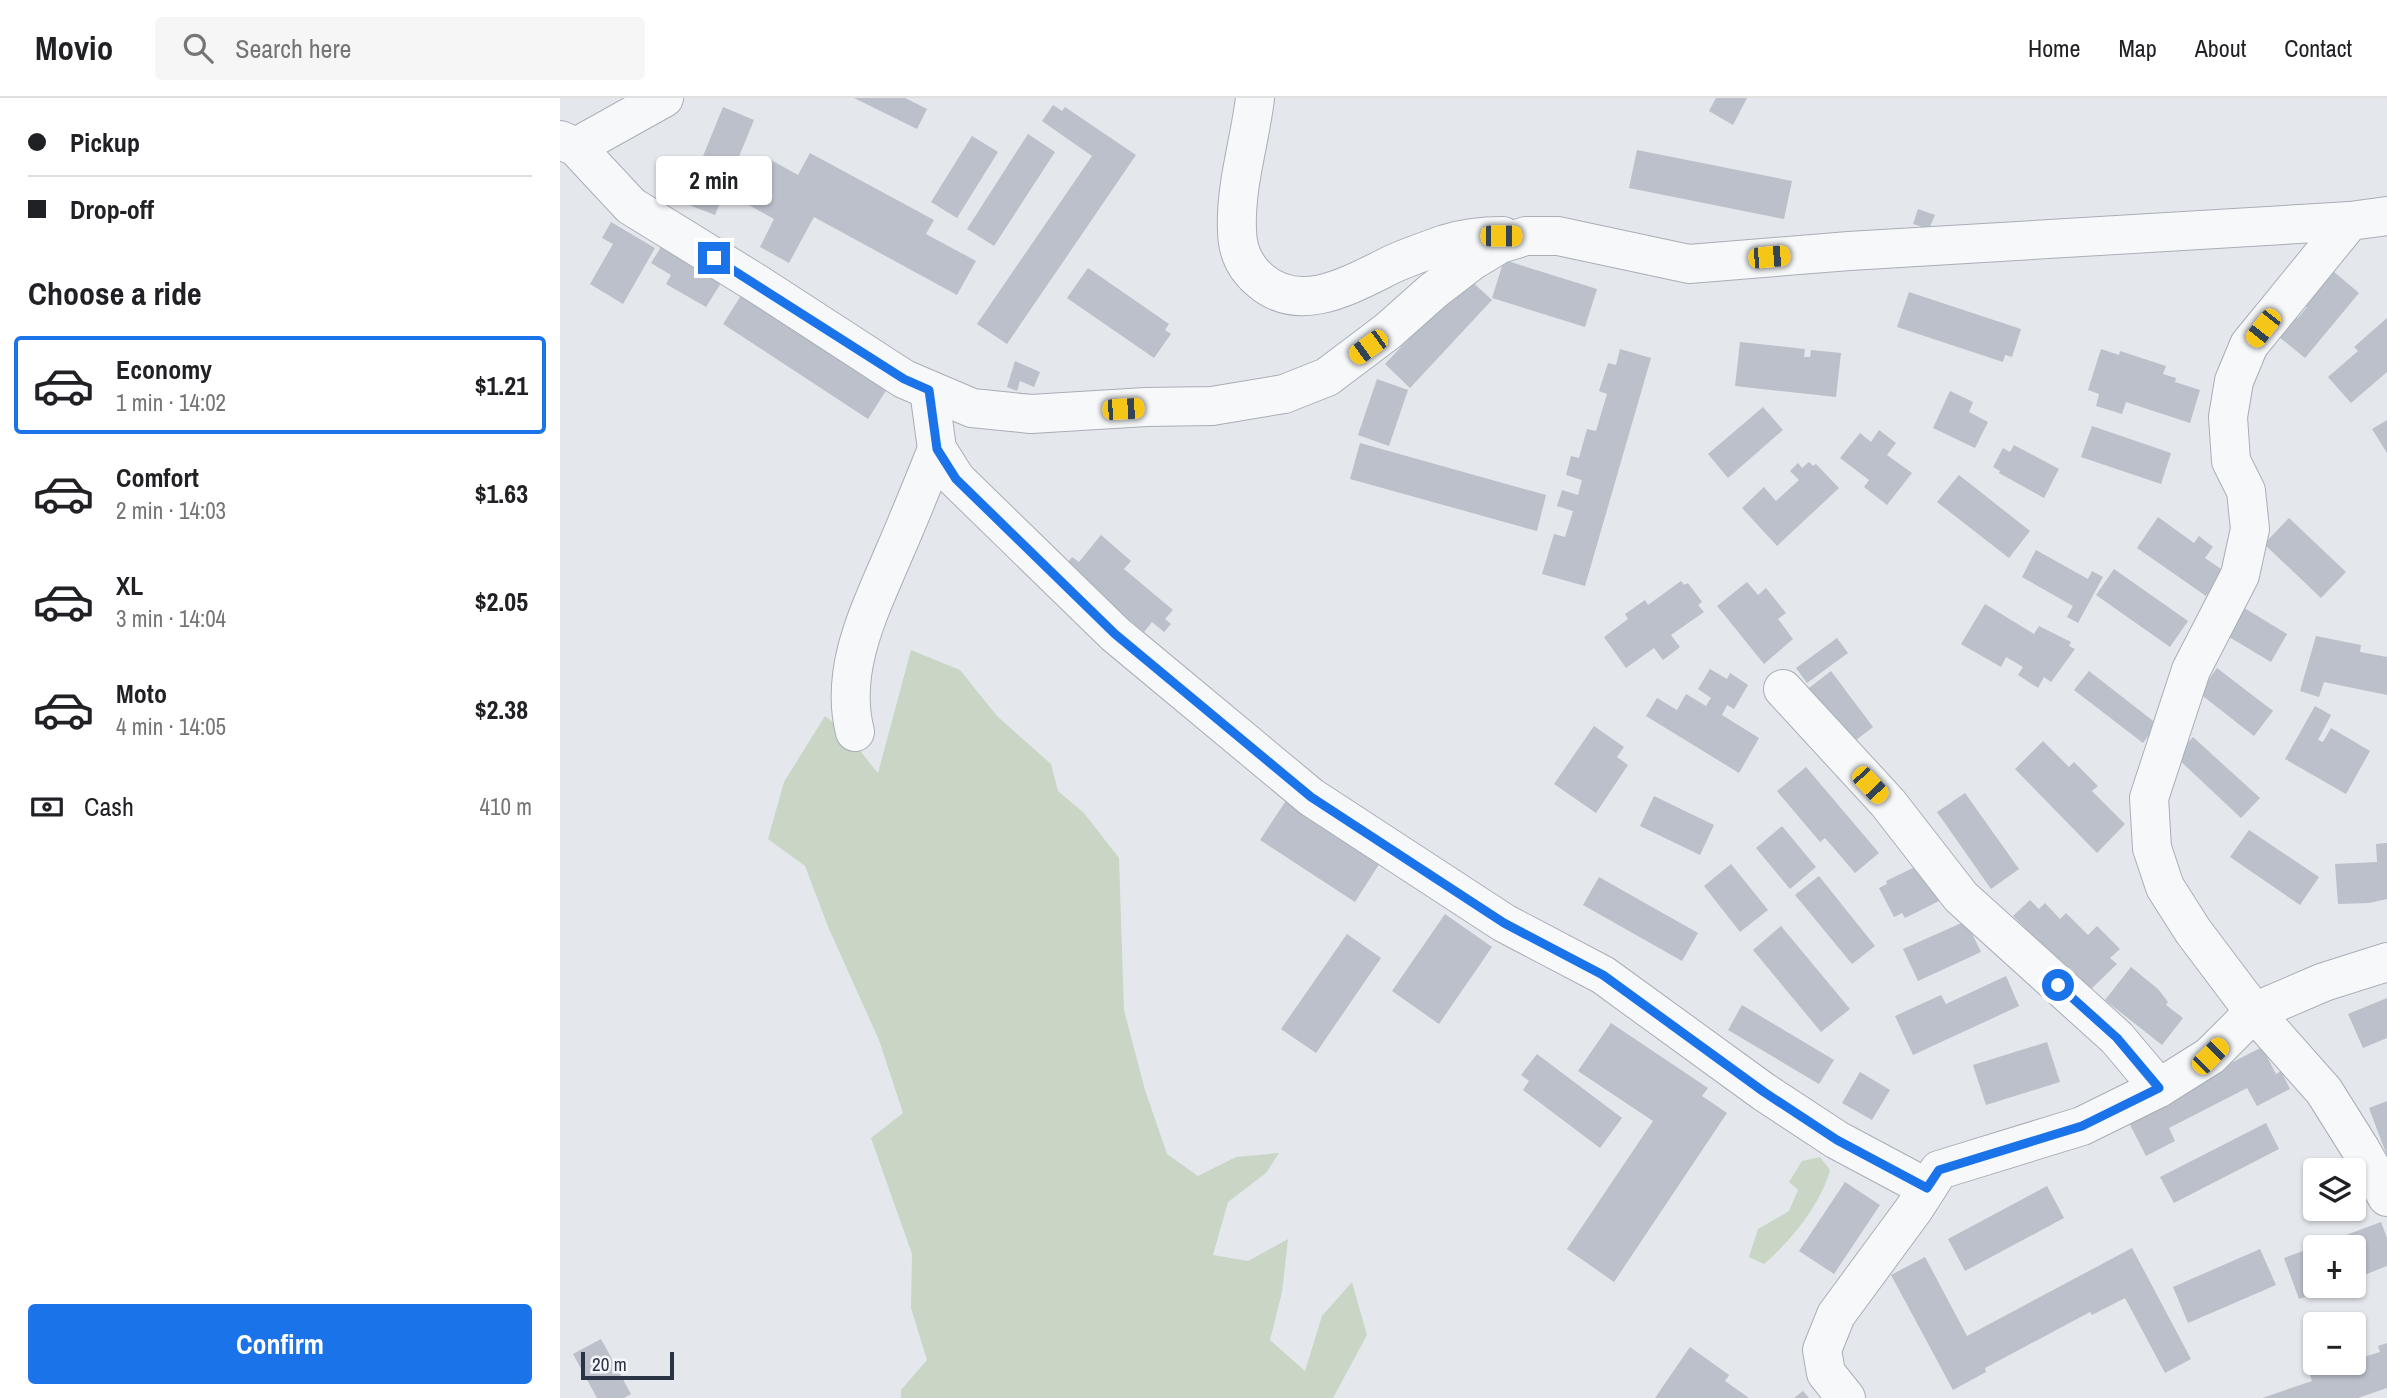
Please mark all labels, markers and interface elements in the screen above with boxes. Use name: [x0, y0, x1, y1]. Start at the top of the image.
search box: [155, 17, 645, 80]
text: Movio: [35, 26, 113, 70]
icon: search: [179, 29, 217, 67]
text: Search here: [235, 31, 351, 66]
text: Home: [2028, 32, 2080, 64]
text: Map: [2118, 32, 2157, 64]
text: About: [2195, 32, 2246, 64]
text: Contact: [2284, 32, 2352, 64]
text: Pickup: [70, 125, 140, 160]
callout: 2 min: [656, 156, 772, 206]
text: 2 min: [689, 165, 739, 196]
text: Drop-off: [70, 192, 154, 227]
car: [1481, 226, 1523, 247]
route end: [698, 242, 730, 274]
car: [1748, 245, 1791, 269]
text: Choose a ride: [28, 272, 202, 315]
car: [2242, 305, 2285, 351]
car: [1345, 326, 1392, 368]
text: Economy: [116, 352, 212, 387]
icon: car: [32, 354, 95, 417]
text: $1.21: [475, 368, 528, 403]
text: 1 min · 14:02: [116, 387, 226, 418]
car: [1102, 397, 1145, 421]
text: Comfort: [116, 460, 199, 495]
icon: car: [32, 462, 95, 525]
text: $1.63: [475, 476, 528, 511]
text: 2 min · 14:03: [116, 495, 226, 526]
text: XL: [116, 568, 143, 603]
icon: car: [32, 570, 95, 633]
text: $2.05: [475, 584, 528, 619]
text: 3 min · 14:04: [116, 603, 226, 634]
text: Moto: [116, 676, 167, 711]
icon: car: [32, 678, 95, 741]
text: $2.38: [475, 692, 528, 727]
text: 4 min · 14:05: [116, 711, 226, 742]
car: [1848, 762, 1893, 808]
icon: cash: [28, 788, 66, 826]
text: Cash: [84, 789, 134, 824]
text: 410 m: [480, 791, 532, 822]
route start: [2042, 969, 2074, 1001]
car: [2188, 1034, 2233, 1078]
map controls: [2303, 1158, 2366, 1375]
button: layers: [2303, 1158, 2366, 1221]
button: +: [2303, 1235, 2366, 1298]
button: Confirm: [28, 1304, 532, 1384]
button: −: [2303, 1312, 2366, 1375]
scale bar: [581, 1349, 674, 1381]
text: 20 m: [592, 1351, 627, 1377]

